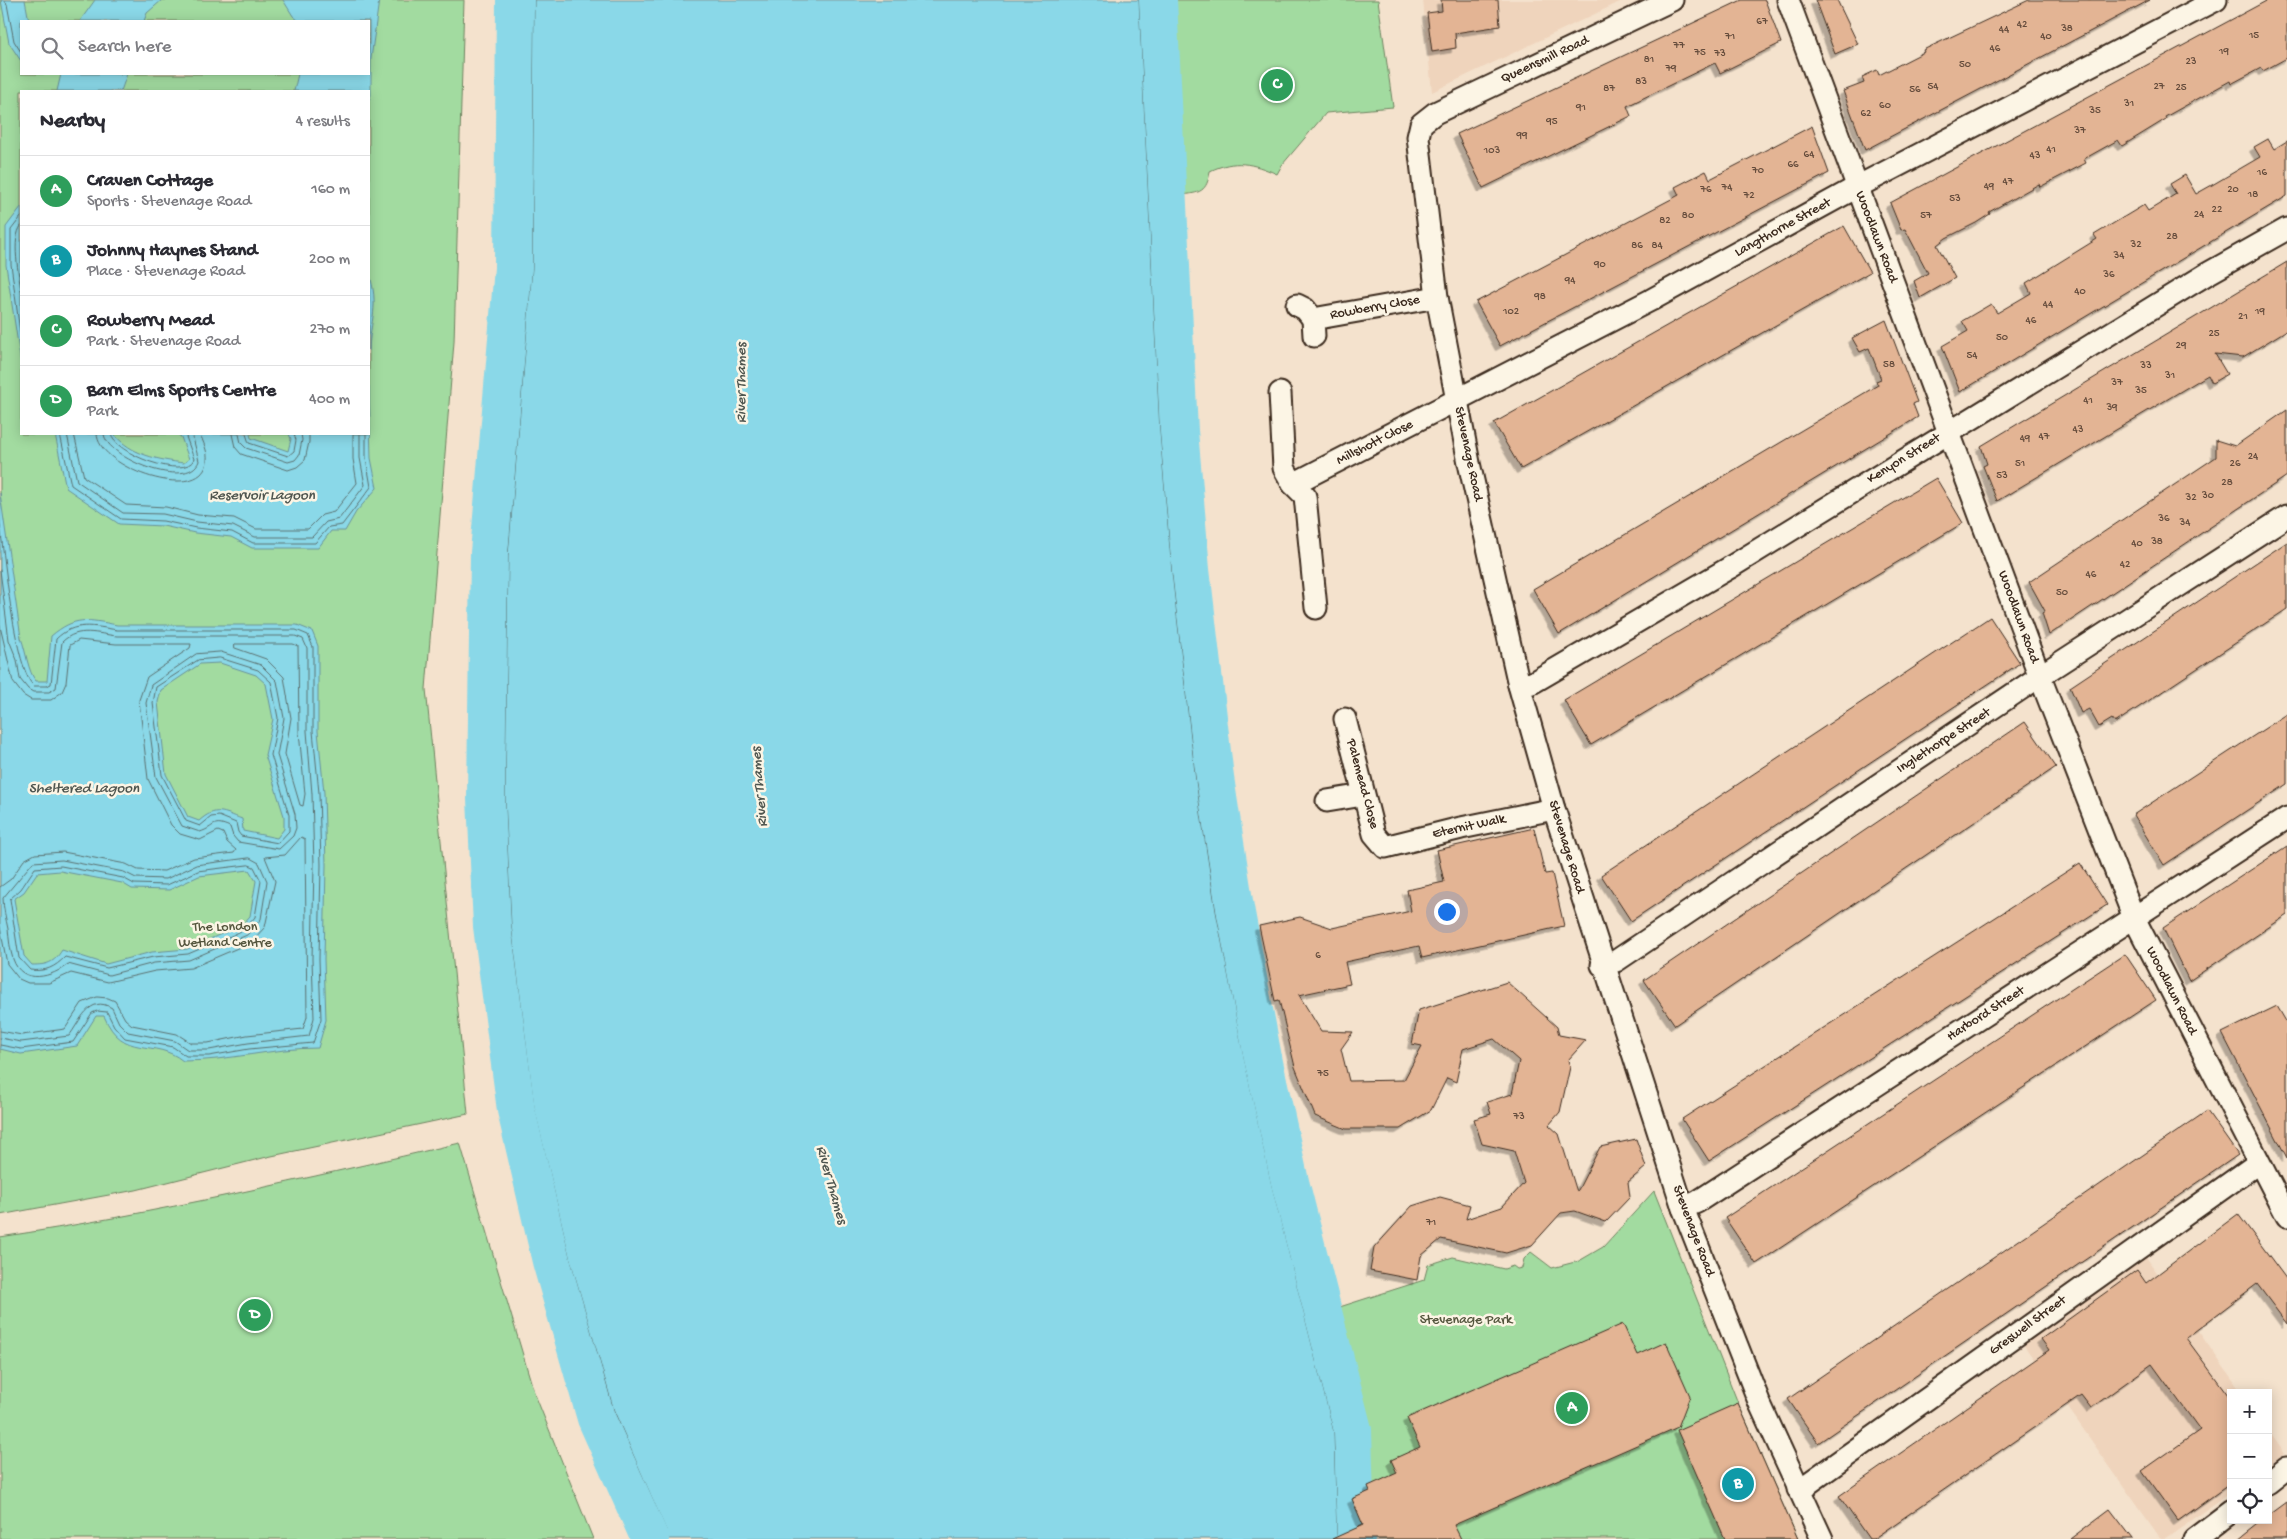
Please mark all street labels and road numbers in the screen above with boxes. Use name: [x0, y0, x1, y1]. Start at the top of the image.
street label: Queensmill Road: [1498, 31, 1593, 88]
street label: Woodlawn Road: [1851, 189, 1902, 287]
street label: Langthorne Street: [1732, 194, 1835, 261]
street label: Rowberry Close: [1329, 292, 1422, 324]
street label: Stevenage Road: [1450, 405, 1487, 505]
street label: Millshott Close: [1334, 416, 1417, 470]
street label: Kenyon Street: [1864, 429, 1945, 488]
street label: Woodlawn Road: [1993, 569, 2043, 667]
street label: Inglethorpe Street: [1894, 704, 1995, 778]
street label: Palemead Close: [1342, 736, 1382, 832]
street label: Stevenage Road: [1544, 798, 1589, 897]
street label: Eternit Walk: [1431, 811, 1509, 843]
street label: Woodlawn Road: [2141, 944, 2201, 1040]
street label: Harbord Street: [1944, 982, 2029, 1045]
street label: Stevenage Road: [1668, 1183, 1719, 1281]
street label: Greswell Street: [1986, 1292, 2071, 1360]

